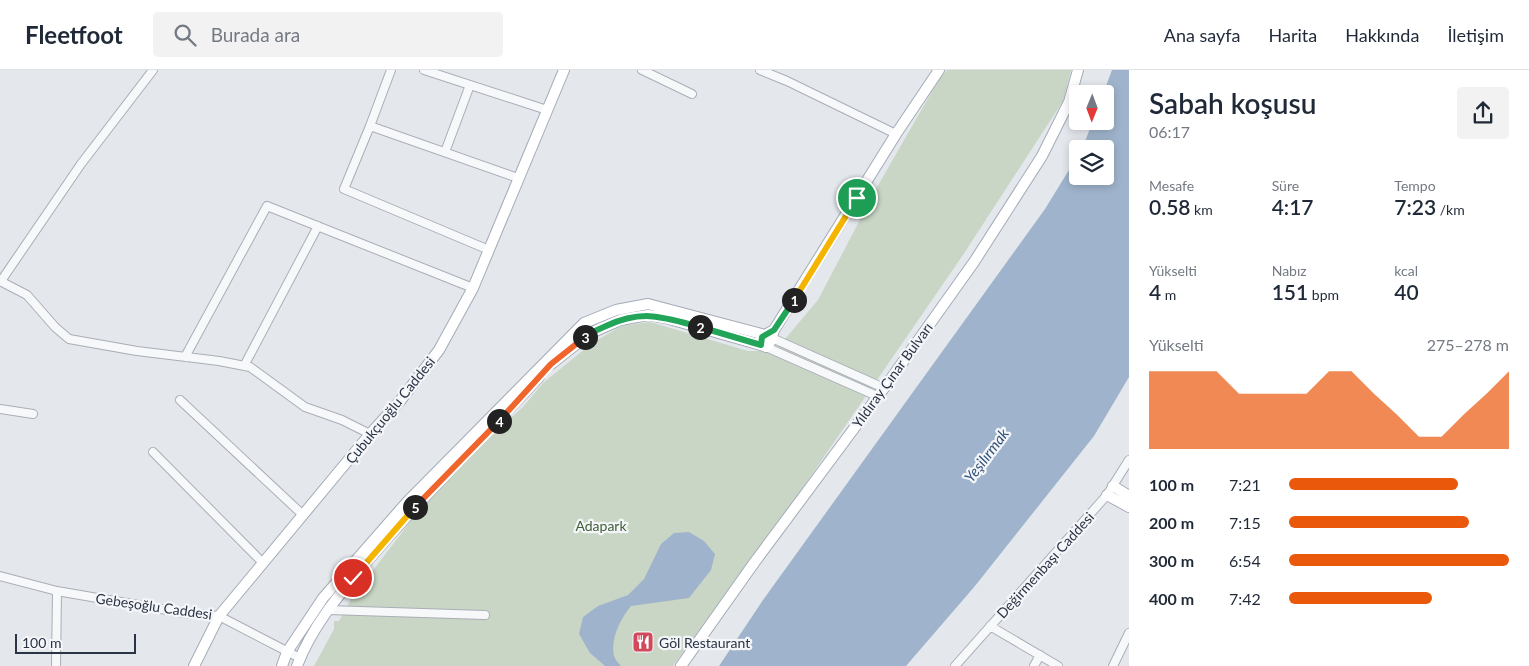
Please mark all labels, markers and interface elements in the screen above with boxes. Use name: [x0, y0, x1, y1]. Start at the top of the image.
search box: [153, 12, 503, 57]
text: Fleetfoot: [25, 20, 123, 49]
icon: search: [171, 21, 199, 49]
text: Burada ara: [211, 23, 300, 46]
text: Ana sayfa: [1164, 24, 1241, 46]
text: Harita: [1269, 24, 1317, 46]
text: Hakkında: [1345, 24, 1419, 46]
text: İletişim: [1447, 24, 1504, 46]
north arrow: [1069, 85, 1114, 130]
map controls: [1069, 85, 1114, 185]
text: Sabah koşusu: [1149, 86, 1316, 120]
button: share: [1457, 87, 1509, 139]
text: 06:17: [1149, 122, 1190, 141]
button: layers: [1069, 140, 1114, 185]
pin: [836, 177, 878, 219]
text: Mesafe: [1149, 177, 1194, 194]
text: Süre: [1272, 177, 1299, 194]
text: Tempo: [1394, 177, 1436, 194]
icon: arrive: [843, 184, 871, 212]
text: 0.58: [1149, 194, 1191, 219]
text: 4:17: [1272, 194, 1314, 219]
text: 7:23: [1394, 194, 1436, 219]
text: km: [1191, 201, 1213, 218]
text: /km: [1436, 201, 1465, 218]
text: Yükselti: [1149, 262, 1197, 279]
text: Nabız: [1272, 262, 1307, 279]
text: kcal: [1394, 262, 1418, 279]
text: 4: [1149, 279, 1161, 304]
text: 151: [1272, 279, 1308, 304]
text: 40: [1394, 279, 1419, 304]
text: m: [1161, 286, 1176, 303]
text: bpm: [1308, 286, 1339, 303]
pin: 1: [782, 288, 806, 312]
text: 1: [790, 292, 799, 309]
pin: 2: [688, 314, 712, 340]
text: 2: [696, 319, 705, 336]
street label: Yıldıray Çınar Bulvarı: [848, 319, 936, 431]
pin: 3: [572, 324, 598, 350]
text: 3: [581, 329, 590, 346]
text: Yükselti: [1149, 335, 1204, 354]
text: 275–278 m: [1427, 335, 1509, 354]
street label: Çubukçuoğlu Caddesi: [342, 353, 438, 467]
pin: 4: [486, 408, 512, 434]
text: 4: [495, 413, 504, 430]
water label: Yeşilırmak: [960, 424, 1012, 485]
text: 100 m: [1149, 475, 1194, 494]
text: 7:21: [1229, 475, 1261, 494]
pin: 5: [402, 494, 428, 520]
text: 5: [411, 499, 420, 516]
street label: Değirmenbaşı Caddesi: [993, 508, 1097, 622]
text: 200 m: [1149, 513, 1194, 532]
text: 7:15: [1229, 513, 1261, 532]
park label: Adapark: [575, 517, 627, 534]
text: 300 m: [1149, 551, 1194, 570]
text: 6:54: [1229, 551, 1261, 570]
pin: [332, 557, 374, 599]
icon: check: [339, 564, 367, 592]
street label: Gebeşoğlu Caddesi: [95, 589, 213, 623]
text: 400 m: [1149, 589, 1194, 608]
text: 7:42: [1229, 589, 1261, 608]
restaurant icon: Göl Restaurant: [631, 630, 655, 654]
scale bar: [15, 631, 136, 654]
text: 100 m: [22, 634, 61, 651]
place label: Göl Restaurant: [659, 634, 750, 651]

